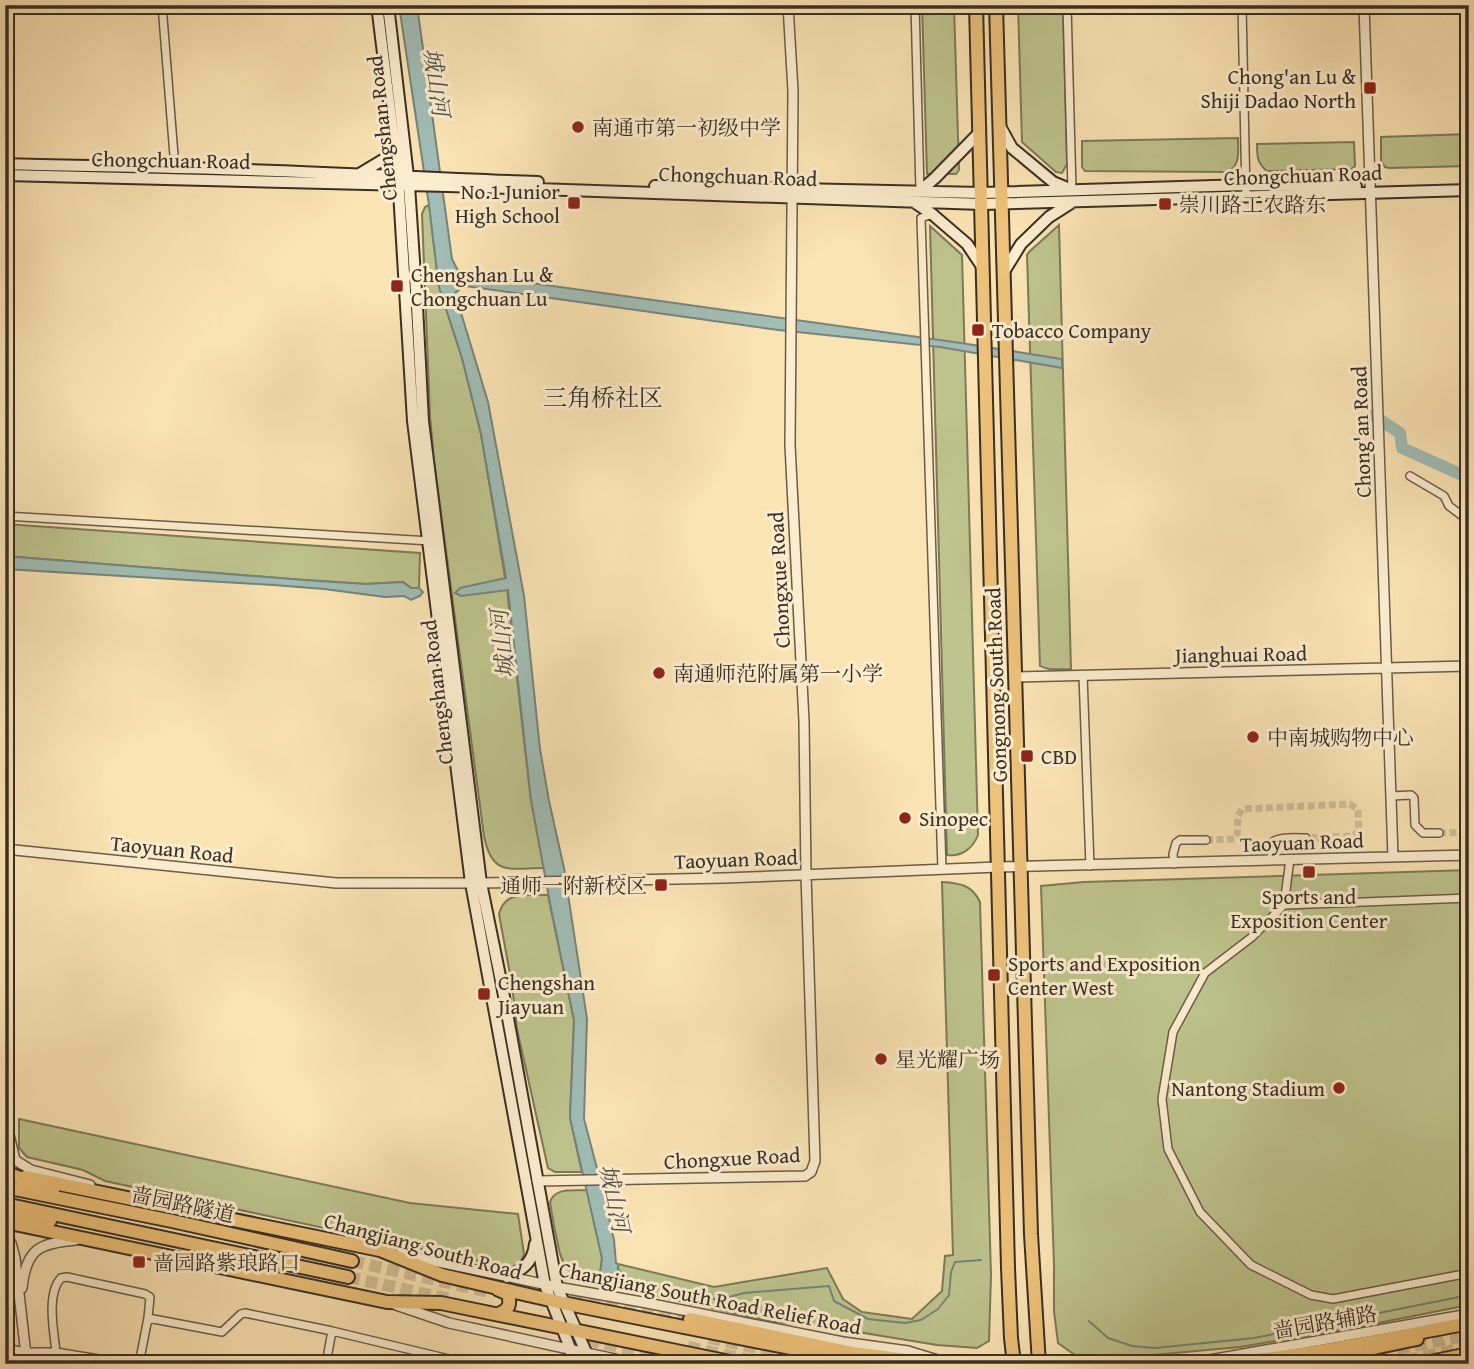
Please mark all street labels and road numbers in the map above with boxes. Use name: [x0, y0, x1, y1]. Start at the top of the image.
street label: Chengshan Road: [359, 53, 405, 202]
street label: Chongchuan Road: [91, 143, 251, 177]
street label: Chongchuan Road: [1223, 157, 1384, 193]
street label: Chongchuan Road: [658, 158, 819, 194]
street label: Chong'an Road: [1343, 365, 1379, 498]
street label: Chongxue Road: [760, 510, 798, 649]
street label: Gongnong South Road: [977, 586, 1015, 783]
street label: Chengshan Road: [413, 617, 461, 766]
street label: Jianghuai Road: [1172, 637, 1308, 671]
street label: Taoyuan Road: [1240, 824, 1365, 860]
street label: Taoyuan Road: [109, 827, 236, 871]
street label: Taoyuan Road: [674, 841, 799, 877]
street label: Chongxue Road: [663, 1139, 802, 1177]
street label: 啬园路隧道: [128, 1178, 238, 1230]
street label: Changjiang South Road: [321, 1205, 526, 1288]
street label: Changjiang South Road Relief Road: [556, 1253, 865, 1343]
street label: 啬园路辅路: [1271, 1298, 1379, 1346]

